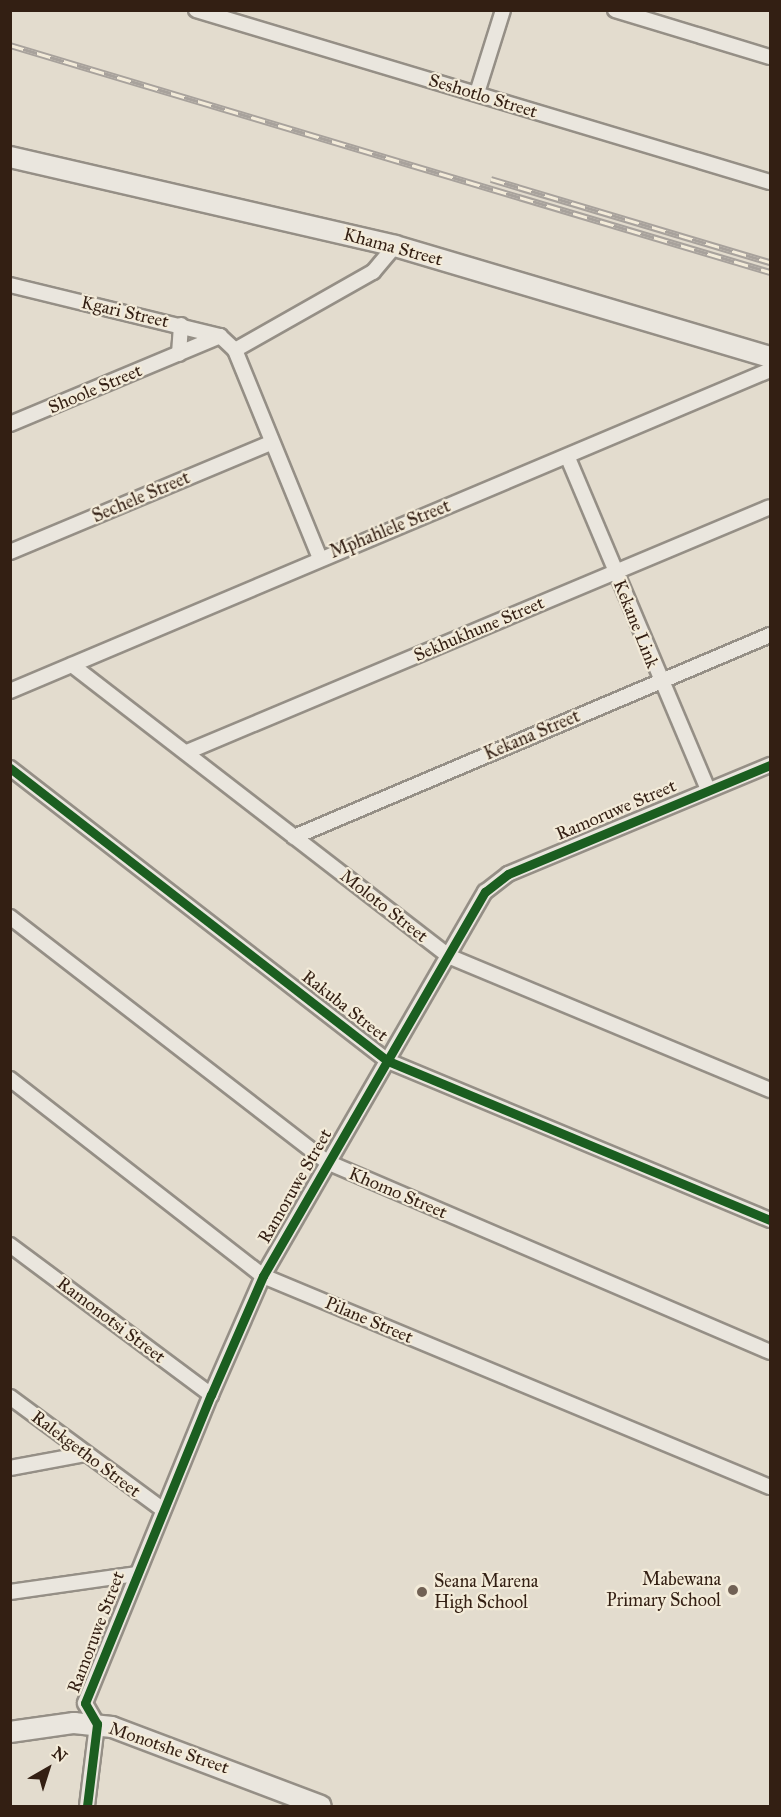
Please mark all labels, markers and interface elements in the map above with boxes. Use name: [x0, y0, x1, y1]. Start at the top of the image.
street label: Seshotlo Street: [426, 69, 540, 123]
street label: Khama Street: [341, 223, 445, 271]
street label: Kgari Street: [79, 291, 171, 333]
street label: Shoole Street: [45, 360, 145, 418]
street label: Sechele Street: [89, 467, 193, 527]
street label: Mphahlele Street: [327, 495, 453, 563]
street label: Kekane Link: [608, 577, 664, 671]
street label: Sekhukhune Street: [411, 592, 547, 666]
street label: Kekana Street: [481, 705, 583, 765]
street label: Ramoruwe Street: [553, 775, 679, 845]
street label: Moloto Street: [336, 865, 432, 947]
street label: Rakuba Street: [298, 966, 392, 1046]
street label: Ramoruwe Street: [254, 1125, 336, 1247]
street label: Khomo Street: [346, 1163, 450, 1223]
street label: Ramonotsi Street: [53, 1272, 169, 1368]
street label: Pilane Street: [322, 1292, 416, 1348]
street label: Ralekgetho Street: [27, 1406, 145, 1502]
street label: Ramoruwe Street: [63, 1568, 129, 1696]
place label: Mabewana Primary School: [606, 1569, 721, 1612]
place label: Seana Marena High School: [434, 1571, 538, 1614]
marker: Mabewana Primary School: [726, 1583, 740, 1597]
marker: Seana Marena High School: [415, 1585, 429, 1599]
street label: Monotshe Street: [106, 1717, 232, 1779]
north arrow: [18, 1739, 78, 1799]
text: N: [48, 1743, 71, 1766]

